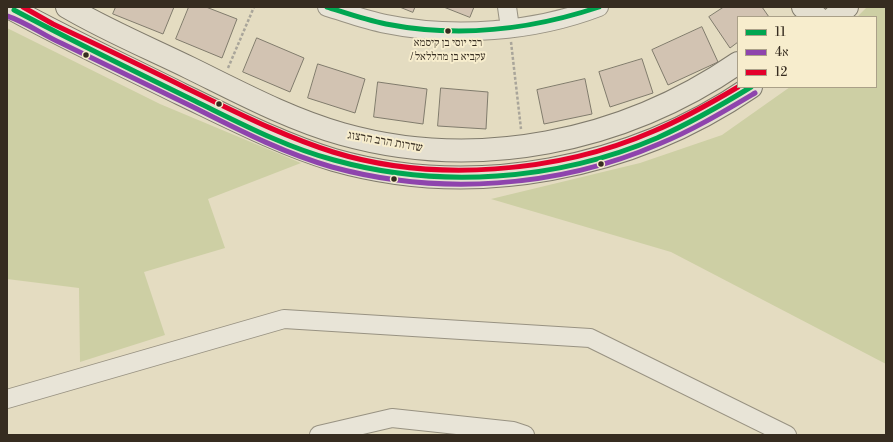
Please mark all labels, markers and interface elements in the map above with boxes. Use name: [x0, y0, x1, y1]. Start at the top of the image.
legend: [737, 16, 877, 88]
text: 11: [775, 25, 786, 40]
marker: רבי יוסי בן קיסמא / עקביא בן מהללאל: [443, 26, 453, 36]
place label: רבי יוסי בן קיסמא / עקביא בן מהללאל: [410, 36, 486, 62]
text: 4א: [775, 45, 789, 60]
unlabelled marker: [81, 50, 91, 60]
text: 12: [775, 65, 787, 80]
unlabelled marker: [214, 99, 224, 109]
street label: שדרות הרב הרצוג: [346, 128, 424, 156]
unlabelled marker: [596, 159, 606, 169]
unlabelled marker: [389, 174, 399, 184]

